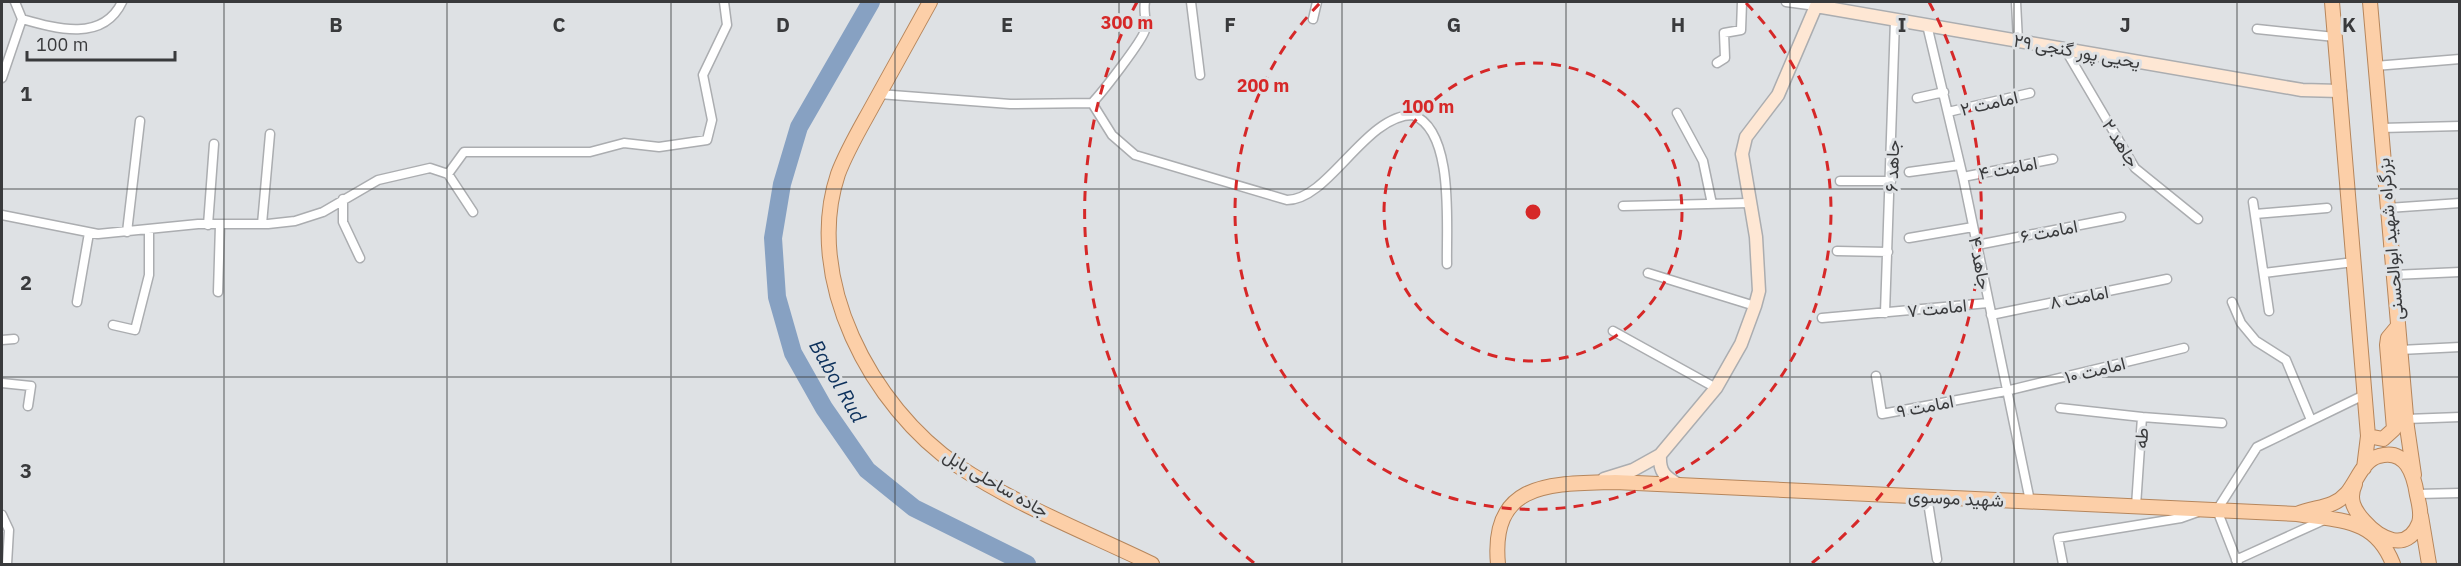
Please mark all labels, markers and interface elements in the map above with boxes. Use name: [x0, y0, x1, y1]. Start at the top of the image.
text: B: [329, 11, 343, 38]
text: C: [552, 11, 566, 38]
text: D: [776, 11, 790, 38]
text: E: [1001, 11, 1013, 38]
text: 300 m: [1101, 11, 1153, 34]
text: F: [1224, 11, 1236, 38]
text: G: [1447, 11, 1461, 38]
text: H: [1671, 11, 1685, 38]
text: I: [1898, 11, 1906, 38]
text: J: [2119, 11, 2131, 38]
text: K: [2342, 11, 2356, 38]
scale bar: [27, 24, 176, 62]
street label: یحیی پور گنجی ۲۹: [2012, 29, 2142, 74]
text: 100 m: [36, 33, 88, 56]
text: 200 m: [1237, 74, 1289, 97]
text: 1: [20, 80, 32, 107]
street label: امامت ۲: [1958, 85, 2020, 121]
text: 100 m: [1402, 95, 1454, 118]
street label: جاهد ۲: [2097, 115, 2145, 171]
street label: جاهد ۶: [1880, 140, 1904, 192]
street label: امامت ۴: [1977, 151, 2039, 185]
street label: بزرگراه شهید ابوالحسنی: [2371, 157, 2409, 321]
centre of rings: [1523, 202, 1543, 222]
street label: امامت ۶: [2018, 214, 2080, 248]
street label: جاهد ۴: [1964, 235, 1996, 291]
text: 2: [20, 269, 32, 296]
street label: امامت ۸: [2048, 280, 2110, 314]
street label: امامت ۷: [1906, 293, 1968, 323]
water label: Babol Rud: [803, 335, 873, 428]
street label: امامت ۱۰: [2062, 351, 2128, 389]
street label: امامت ۹: [1894, 389, 1956, 423]
street label: طه: [2129, 427, 2153, 449]
street label: جاده ساحلی بابل: [939, 444, 1053, 522]
text: 3: [20, 457, 32, 484]
street label: شهید موسوی: [1907, 484, 2005, 512]

